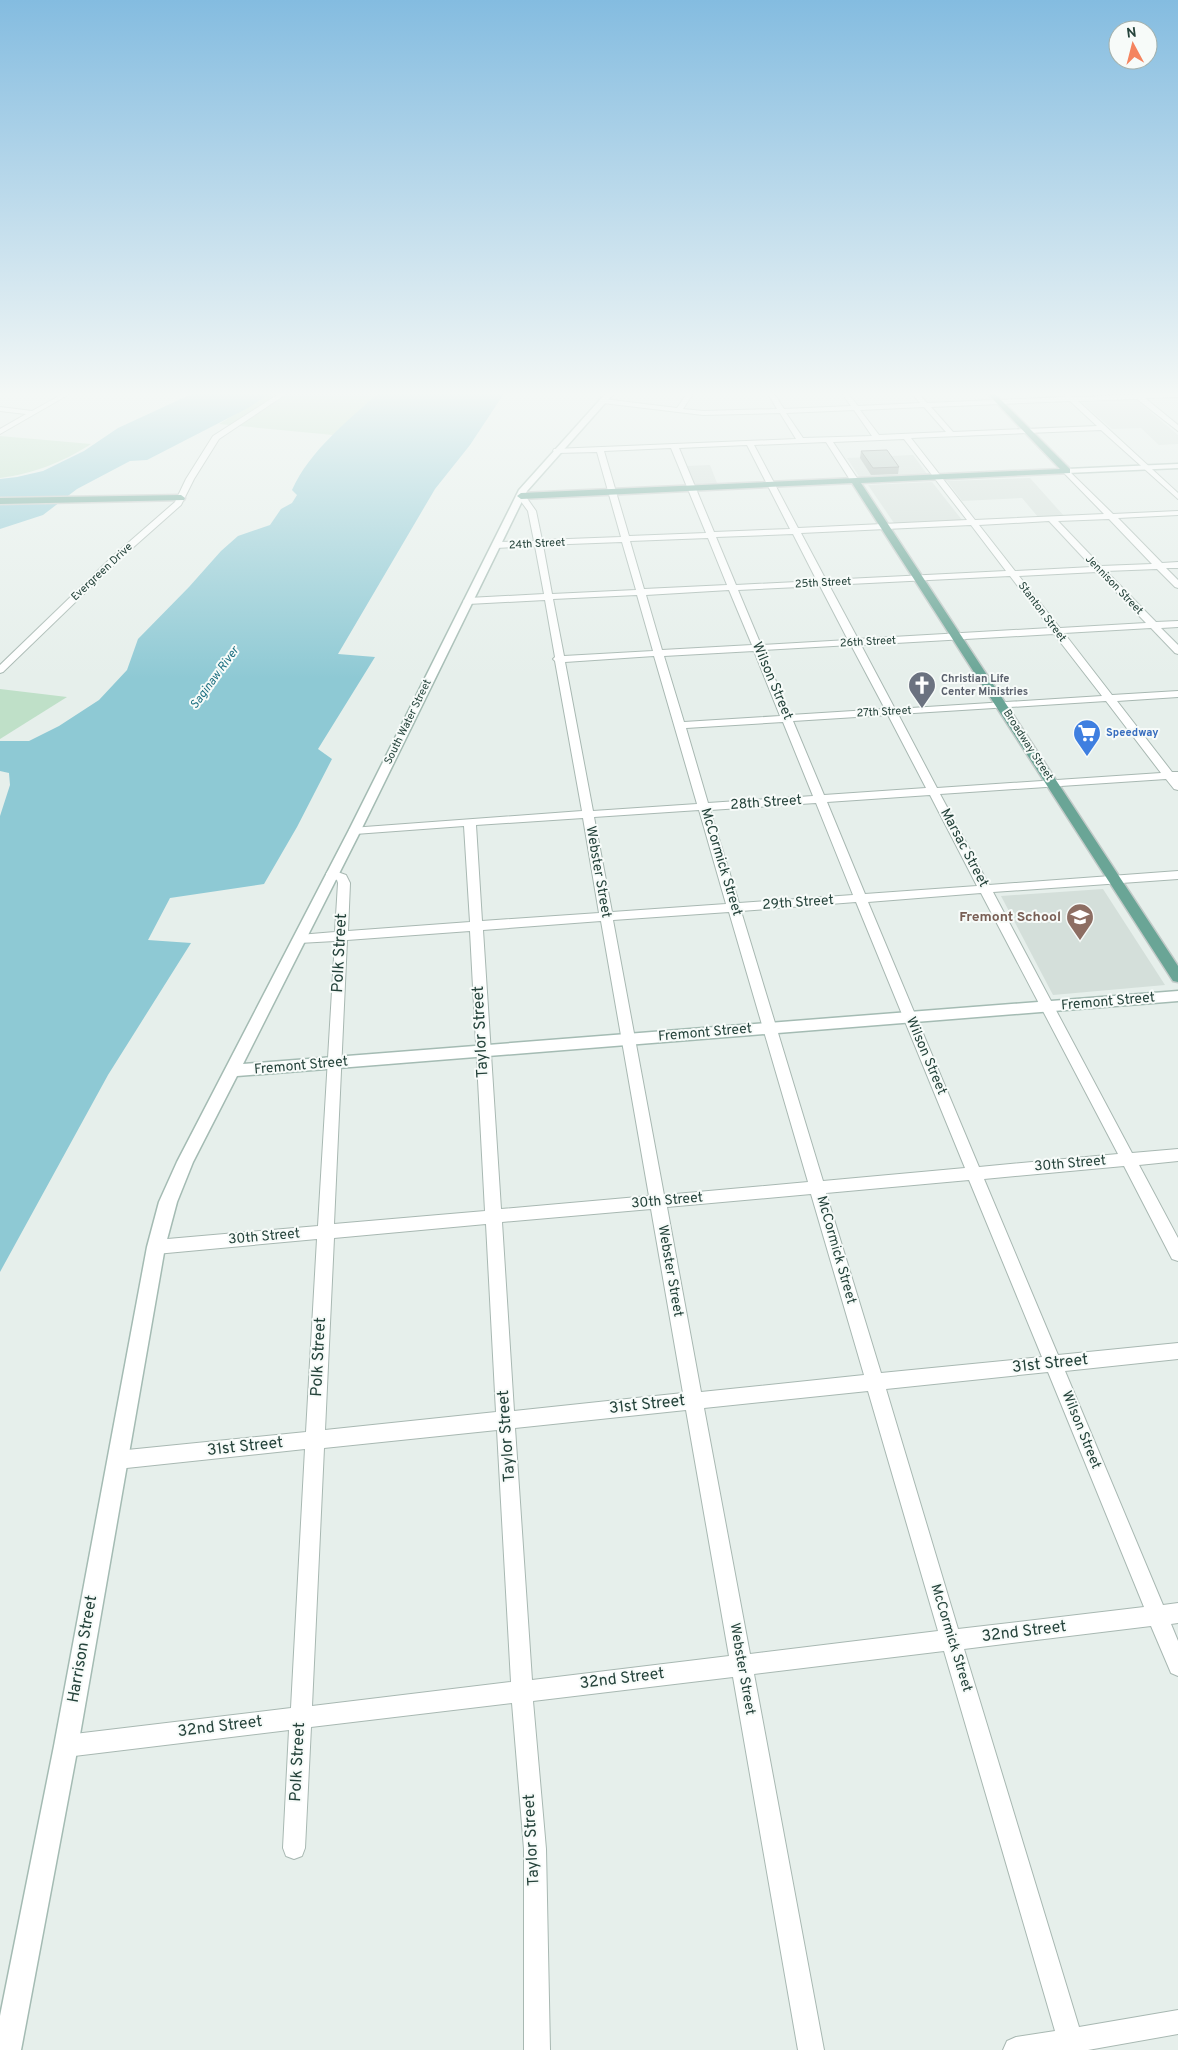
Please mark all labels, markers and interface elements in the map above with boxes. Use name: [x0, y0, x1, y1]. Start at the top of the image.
north arrow: [1108, 20, 1158, 70]
text: N: [1126, 25, 1138, 43]
street label: 24th Street: [508, 536, 566, 552]
street label: Evergreen Drive: [68, 540, 136, 604]
street label: Jennison Street: [1082, 552, 1146, 618]
street label: 25th Street: [794, 575, 852, 591]
street label: Stanton Street: [1015, 579, 1069, 645]
street label: 26th Street: [840, 634, 896, 650]
street label: Wilson Street: [748, 640, 796, 722]
water label: Saginaw River: [187, 642, 244, 712]
church icon: Christian Life Center Ministries: [907, 670, 937, 709]
place label: Christian Life Center Ministries: [941, 672, 1028, 699]
street label: South Water Street: [381, 677, 435, 767]
street label: 27th Street: [856, 704, 912, 720]
street label: Broadway Street: [1000, 707, 1056, 783]
supermarket icon: Speedway: [1072, 718, 1102, 757]
place label: Speedway: [1106, 726, 1159, 740]
street label: 28th Street: [730, 792, 802, 814]
street label: McCormick Street: [697, 806, 745, 918]
street label: Marsac Street: [936, 806, 992, 890]
street label: Webster Street: [582, 825, 614, 919]
street label: 29th Street: [762, 892, 834, 914]
school or university icon: Fremont School: [1065, 902, 1095, 941]
place label: Fremont School: [959, 909, 1061, 926]
street label: Polk Street: [328, 913, 352, 993]
street label: Taylor Street: [469, 985, 493, 1079]
street label: Fremont Street: [1060, 989, 1156, 1015]
street label: Wilson Street: [902, 1015, 950, 1097]
street label: Fremont Street: [657, 1020, 753, 1046]
street label: Fremont Street: [253, 1053, 349, 1079]
street label: 30th Street: [1033, 1152, 1107, 1176]
street label: 30th Street: [630, 1189, 704, 1213]
street label: McCormick Street: [812, 1194, 860, 1306]
street label: Webster Street: [654, 1224, 686, 1318]
street label: 30th Street: [227, 1225, 301, 1249]
street label: Polk Street: [307, 1317, 331, 1397]
street label: 31st Street: [1011, 1350, 1089, 1378]
street label: Wilson Street: [1058, 1388, 1104, 1472]
street label: Taylor Street: [494, 1389, 520, 1483]
street label: 31st Street: [608, 1391, 686, 1419]
street label: 31st Street: [206, 1433, 284, 1461]
street label: McCormick Street: [927, 1582, 975, 1694]
street label: Harrison Street: [64, 1594, 102, 1704]
street label: 32nd Street: [981, 1617, 1067, 1647]
street label: Webster Street: [726, 1622, 758, 1716]
street label: 32nd Street: [579, 1664, 665, 1694]
street label: 32nd Street: [177, 1712, 263, 1742]
street label: Polk Street: [286, 1722, 310, 1802]
street label: Taylor Street: [520, 1793, 544, 1887]

